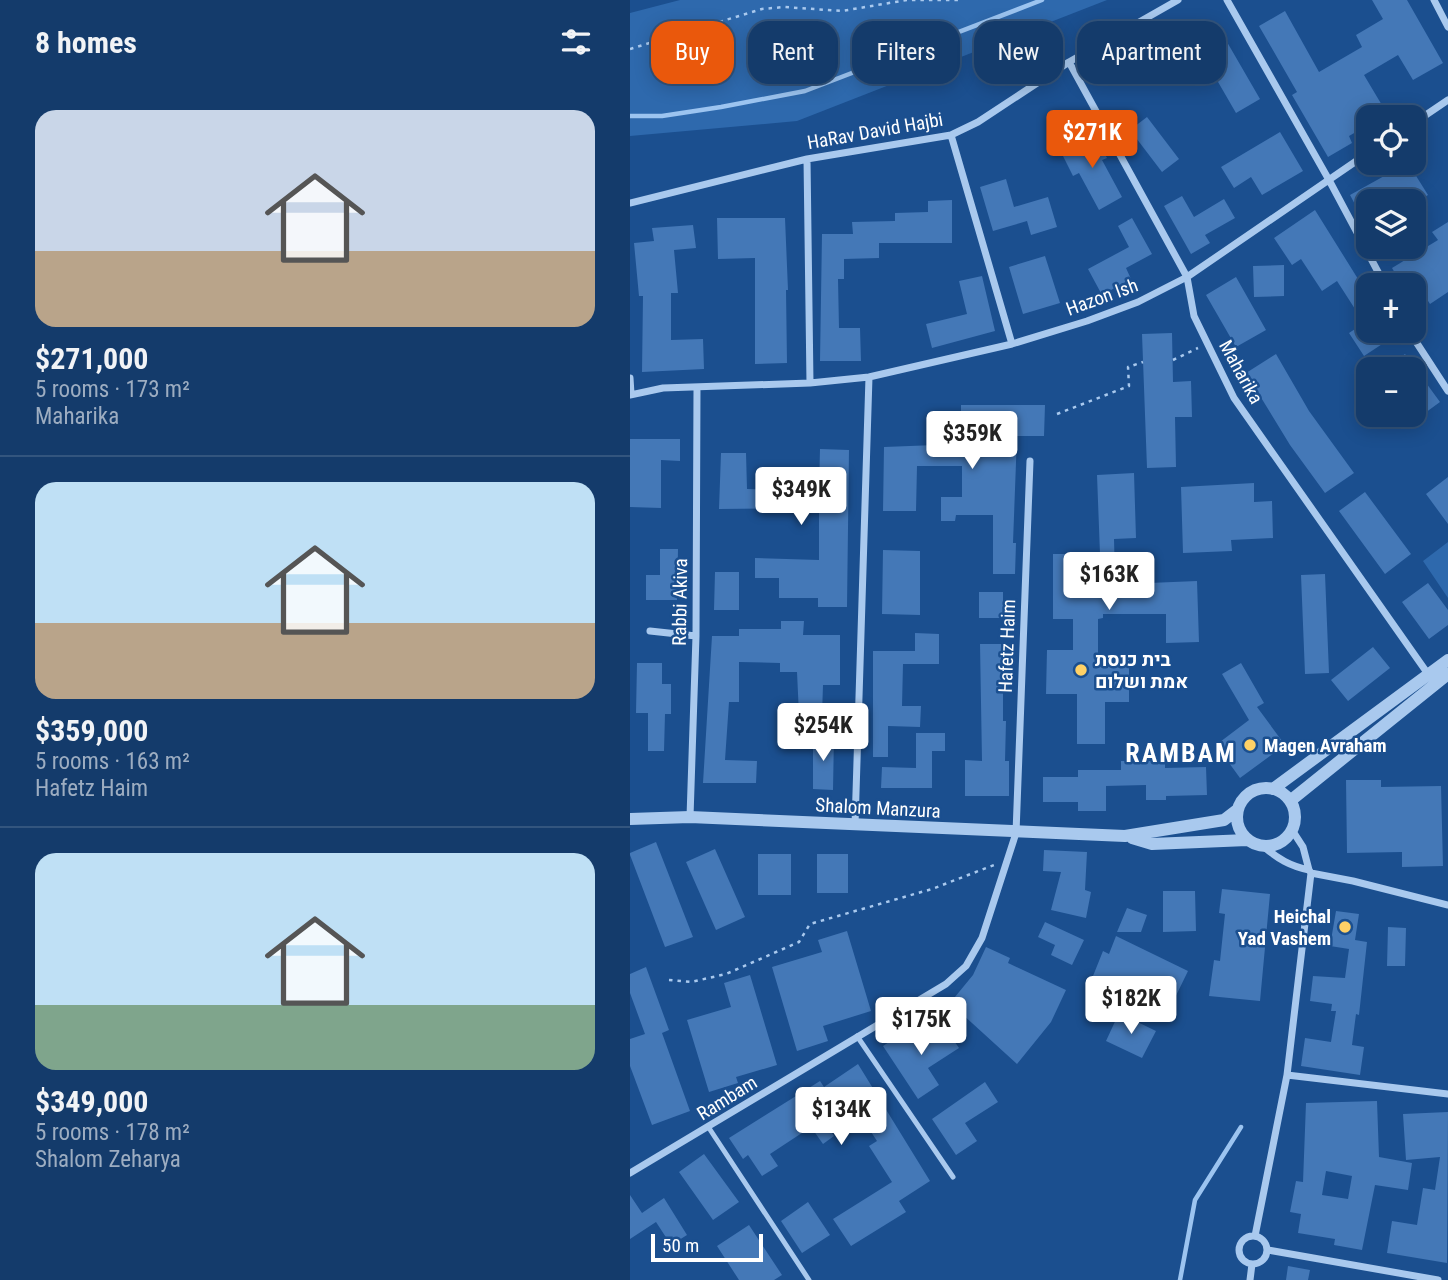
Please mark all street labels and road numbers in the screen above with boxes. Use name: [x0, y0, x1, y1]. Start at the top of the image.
street label: HaRav David Hajbi: [805, 108, 945, 154]
street label: Hazon Ish: [1063, 273, 1141, 321]
street label: Maharika: [1214, 336, 1268, 408]
street label: Rabbi Akiva: [668, 558, 692, 646]
street label: Hafetz Haim: [994, 599, 1020, 693]
street label: Shalom Manzura: [815, 793, 941, 823]
street label: Rambam: [693, 1071, 761, 1125]

